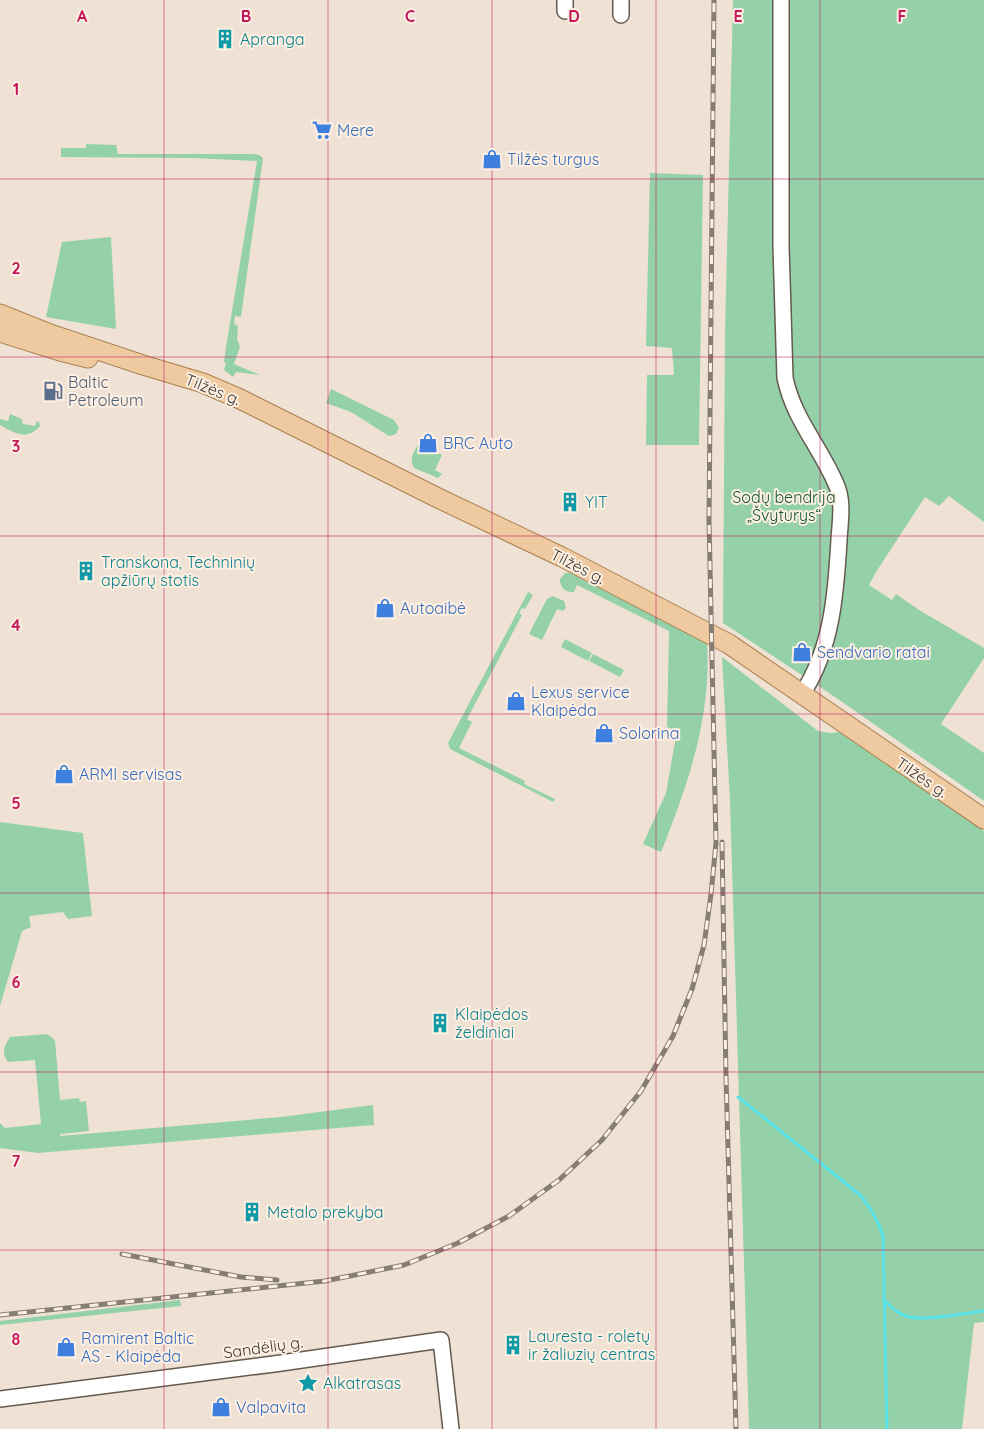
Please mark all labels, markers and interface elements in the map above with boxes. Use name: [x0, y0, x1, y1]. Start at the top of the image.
text: A: [77, 6, 88, 26]
text: B: [241, 6, 251, 26]
text: C: [405, 6, 415, 26]
text: D: [568, 6, 580, 26]
text: E: [733, 6, 743, 26]
text: F: [898, 6, 907, 26]
building icon: Apranga: [214, 28, 236, 50]
place label: Apranga: [240, 29, 305, 49]
text: 1: [13, 79, 19, 99]
supermarket icon: Mere: [311, 119, 333, 141]
place label: Mere: [337, 120, 374, 140]
shop icon: Tilžės turgus: [481, 148, 503, 170]
place label: Tilžės turgus: [507, 149, 599, 169]
text: 2: [11, 258, 21, 278]
street label: Tilžės g.: [182, 369, 244, 409]
place label: Baltic Petroleum: [68, 372, 144, 410]
fuel station icon: Baltic Petroleum: [42, 380, 64, 402]
shop icon: BRC Auto: [417, 432, 439, 454]
place label: BRC Auto: [443, 433, 513, 453]
text: 3: [12, 436, 20, 456]
park label: Sodų bendrija „Švyturys“: [732, 487, 836, 525]
building icon: YIT: [559, 491, 581, 513]
place label: YIT: [585, 492, 608, 512]
street label: Tilžės g.: [548, 544, 609, 588]
place label: Transkona, Techninių apžiūrų stotis: [101, 552, 255, 590]
building icon: Transkona, Techninių apžiūrų stotis: [75, 560, 97, 582]
shop icon: Autoaibė: [374, 597, 396, 619]
place label: Autoaibė: [400, 598, 466, 618]
text: 4: [11, 615, 21, 635]
shop icon: Sendvario ratai: [791, 641, 813, 663]
place label: Sendvario ratai: [817, 642, 930, 662]
place label: Lexus service Klaipėda: [531, 682, 630, 720]
shop icon: Lexus service Klaipėda: [505, 690, 527, 712]
shop icon: Solorina: [593, 722, 615, 744]
place label: Solorina: [619, 723, 679, 743]
street label: Tilžės g.: [892, 752, 952, 802]
shop icon: ARMI servisas: [53, 763, 75, 785]
place label: ARMI servisas: [79, 764, 182, 784]
text: 5: [11, 793, 21, 813]
text: 6: [12, 972, 21, 992]
place label: Klaipėdos želdiniai: [455, 1004, 528, 1042]
building icon: Klaipėdos želdiniai: [429, 1012, 451, 1034]
text: 7: [12, 1151, 21, 1171]
building icon: Metalo prekyba: [241, 1201, 263, 1223]
place label: Metalo prekyba: [267, 1202, 384, 1222]
place label: Lauresta - roletų ir žaliuzių centras: [528, 1326, 655, 1364]
place label: Ramirent Baltic AS - Klaipėda: [81, 1328, 194, 1366]
text: 8: [12, 1329, 21, 1349]
street label: Sandėlių g.: [222, 1332, 304, 1362]
building icon: Lauresta - roletų ir žaliuzių centras: [502, 1334, 524, 1356]
shop icon: Ramirent Baltic AS - Klaipėda: [55, 1336, 77, 1358]
place icon: Alkatrasas: [297, 1372, 319, 1394]
place label: Alkatrasas: [323, 1373, 401, 1393]
shop icon: Valpavita: [210, 1396, 232, 1418]
place label: Valpavita: [236, 1397, 306, 1417]

